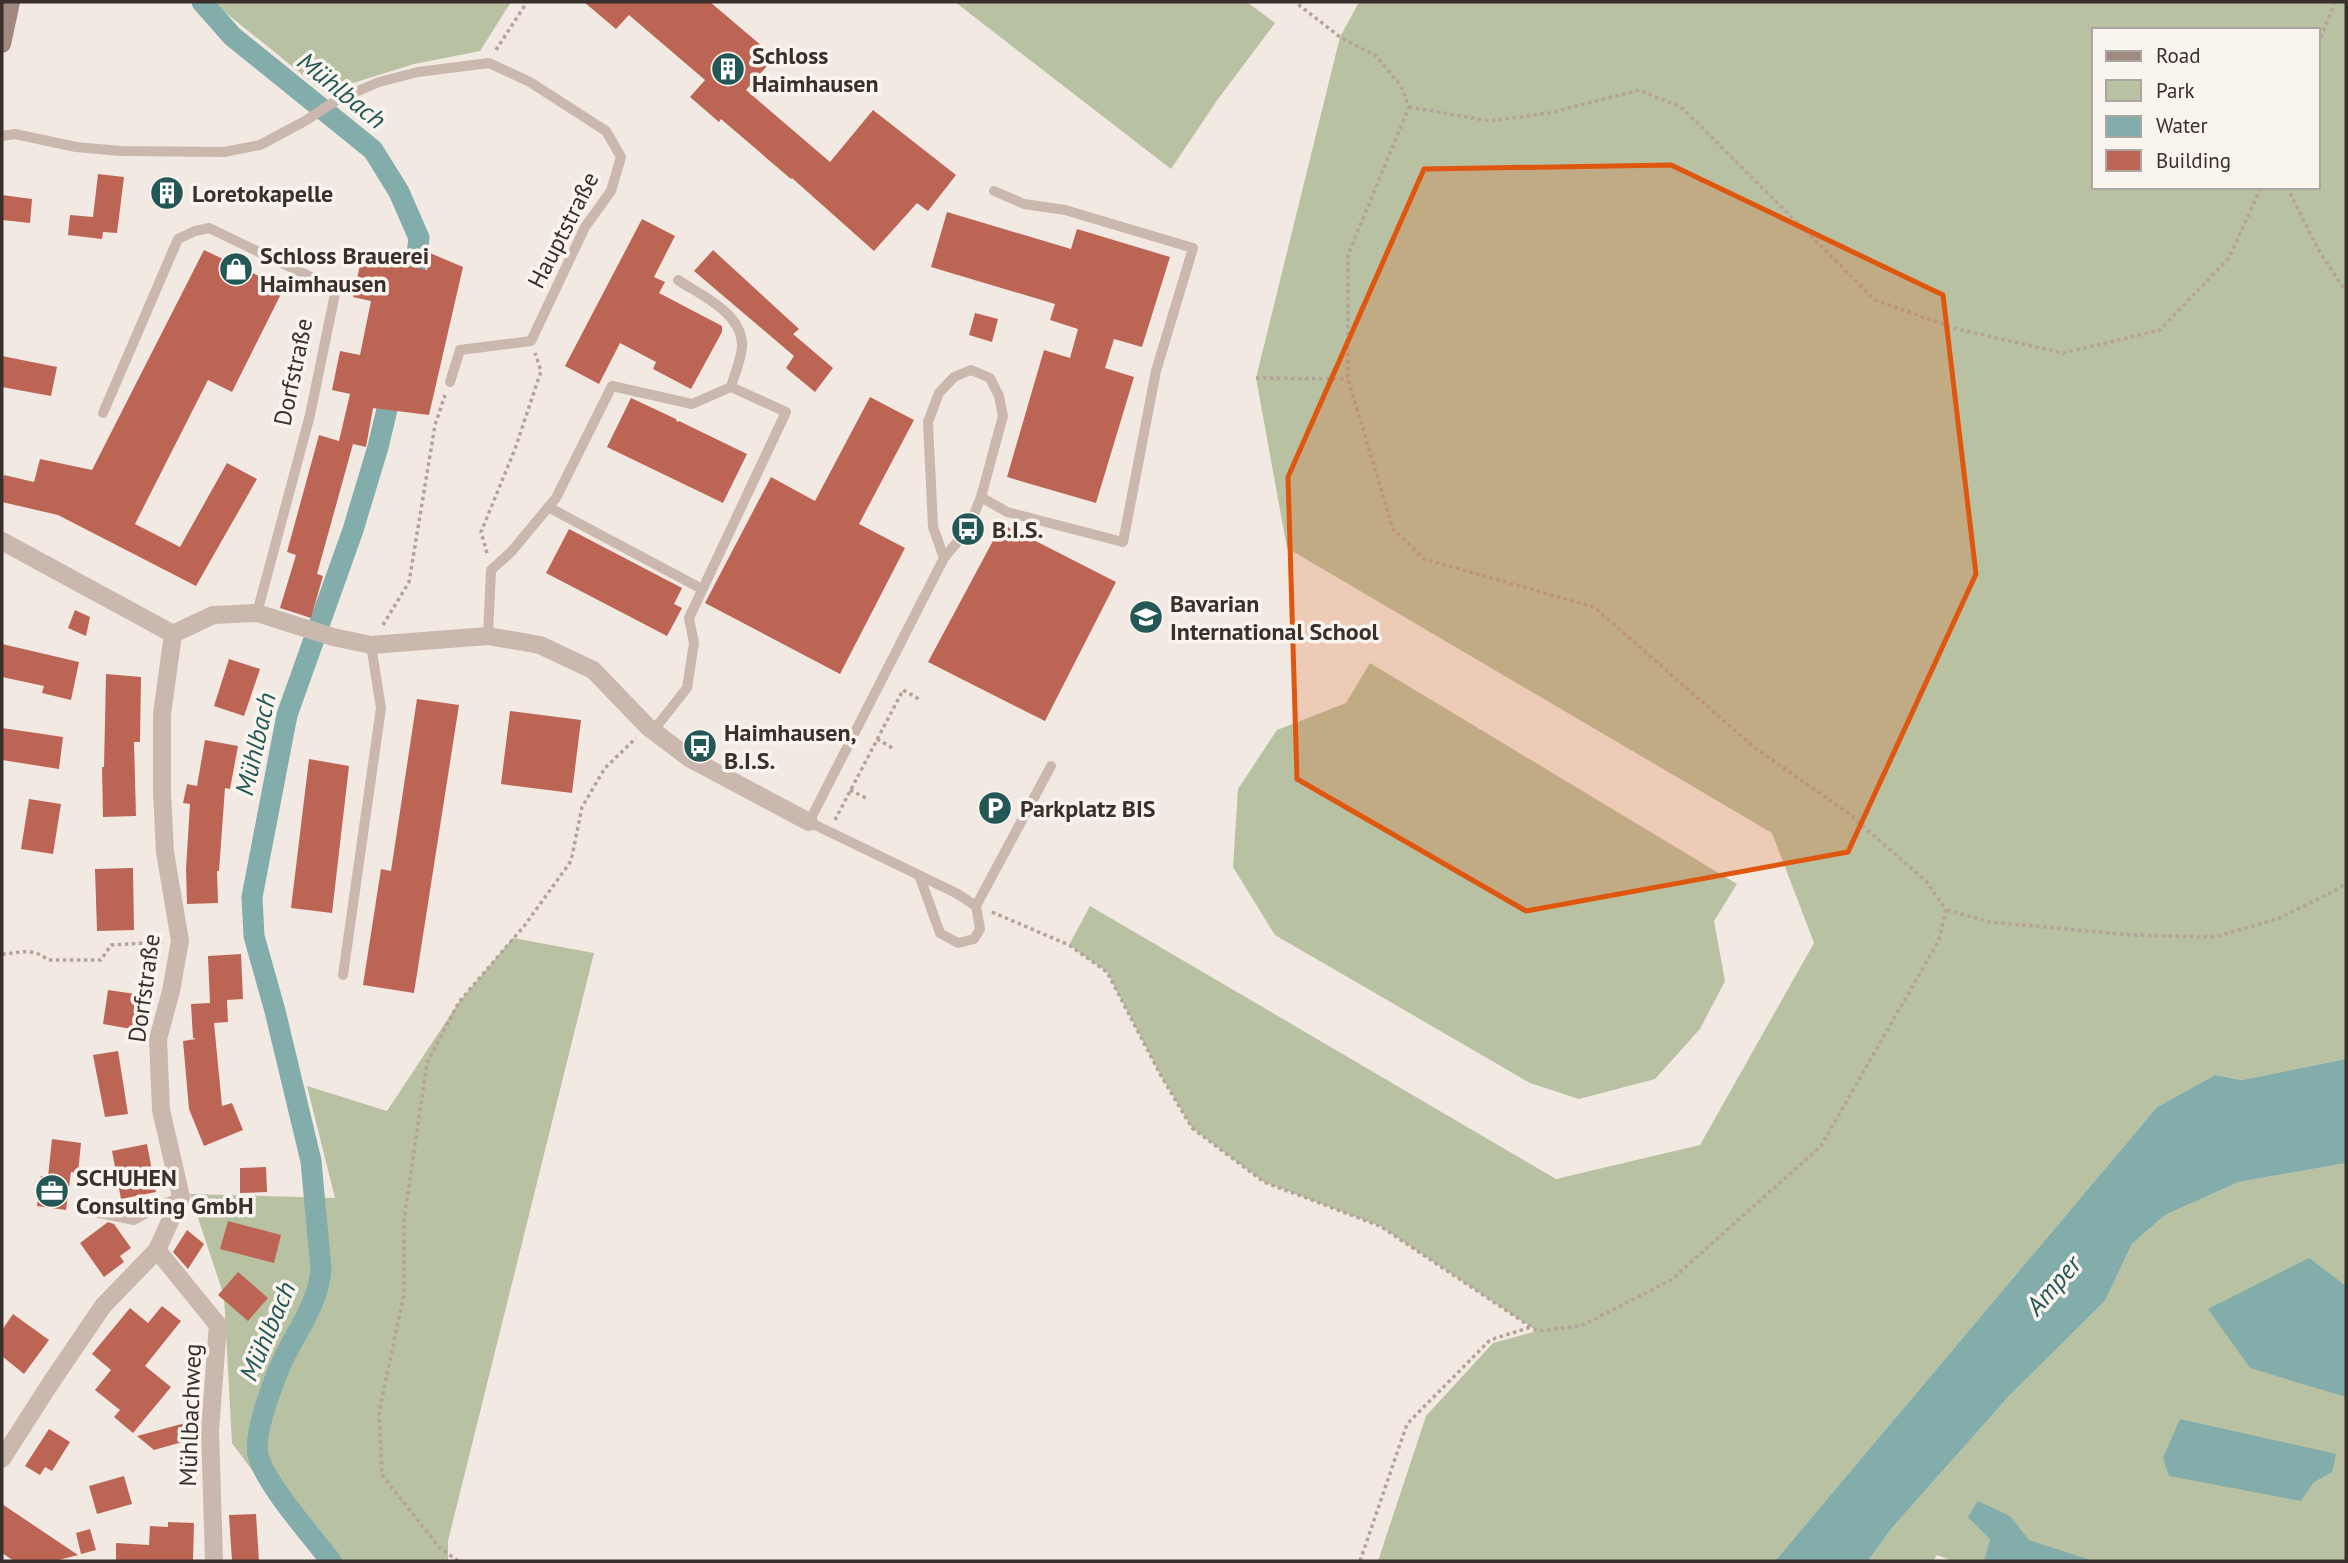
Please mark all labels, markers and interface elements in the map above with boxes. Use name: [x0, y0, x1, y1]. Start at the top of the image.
legend: [2092, 28, 2320, 189]
place label: Schloss Haimhausen: [752, 40, 879, 99]
text: Road: [2156, 42, 2200, 69]
water label: Mühlbach: [291, 44, 393, 136]
building icon: Schloss Haimhausen: [709, 50, 747, 88]
text: Park: [2156, 77, 2195, 104]
text: Water: [2156, 112, 2208, 139]
text: Building: [2156, 147, 2231, 174]
street label: Hauptstraße: [520, 166, 606, 294]
building icon: Loretokapelle: [148, 174, 186, 212]
place label: Loretokapelle: [192, 178, 333, 209]
place label: Schloss Brauerei Haimhausen: [260, 240, 429, 299]
shop icon: Schloss Brauerei Haimhausen: [217, 250, 255, 288]
street label: Dorfstraße: [266, 315, 320, 429]
bus stop icon: B.I.S.: [949, 510, 987, 548]
place label: B.I.S.: [992, 514, 1043, 545]
place label: Bavarian International School: [1170, 588, 1380, 647]
school or university icon: Bavarian International School: [1127, 598, 1165, 636]
water label: Mühlbach: [227, 689, 283, 799]
place label: Haimhausen, B.I.S.: [724, 717, 857, 776]
bus stop icon: Haimhausen, B.I.S.: [681, 727, 719, 765]
parking icon: Parkplatz BIS: [976, 789, 1014, 827]
place label: Parkplatz BIS: [1020, 793, 1156, 824]
street label: Dorfstraße: [121, 932, 167, 1044]
place label: SCHUHEN Consulting GmbH: [76, 1162, 254, 1221]
office icon: SCHUHEN Consulting GmbH: [33, 1172, 71, 1210]
water label: Amper: [2018, 1247, 2089, 1322]
water label: Mühlbach: [231, 1276, 303, 1386]
street label: Mühlbachweg: [172, 1343, 208, 1487]

